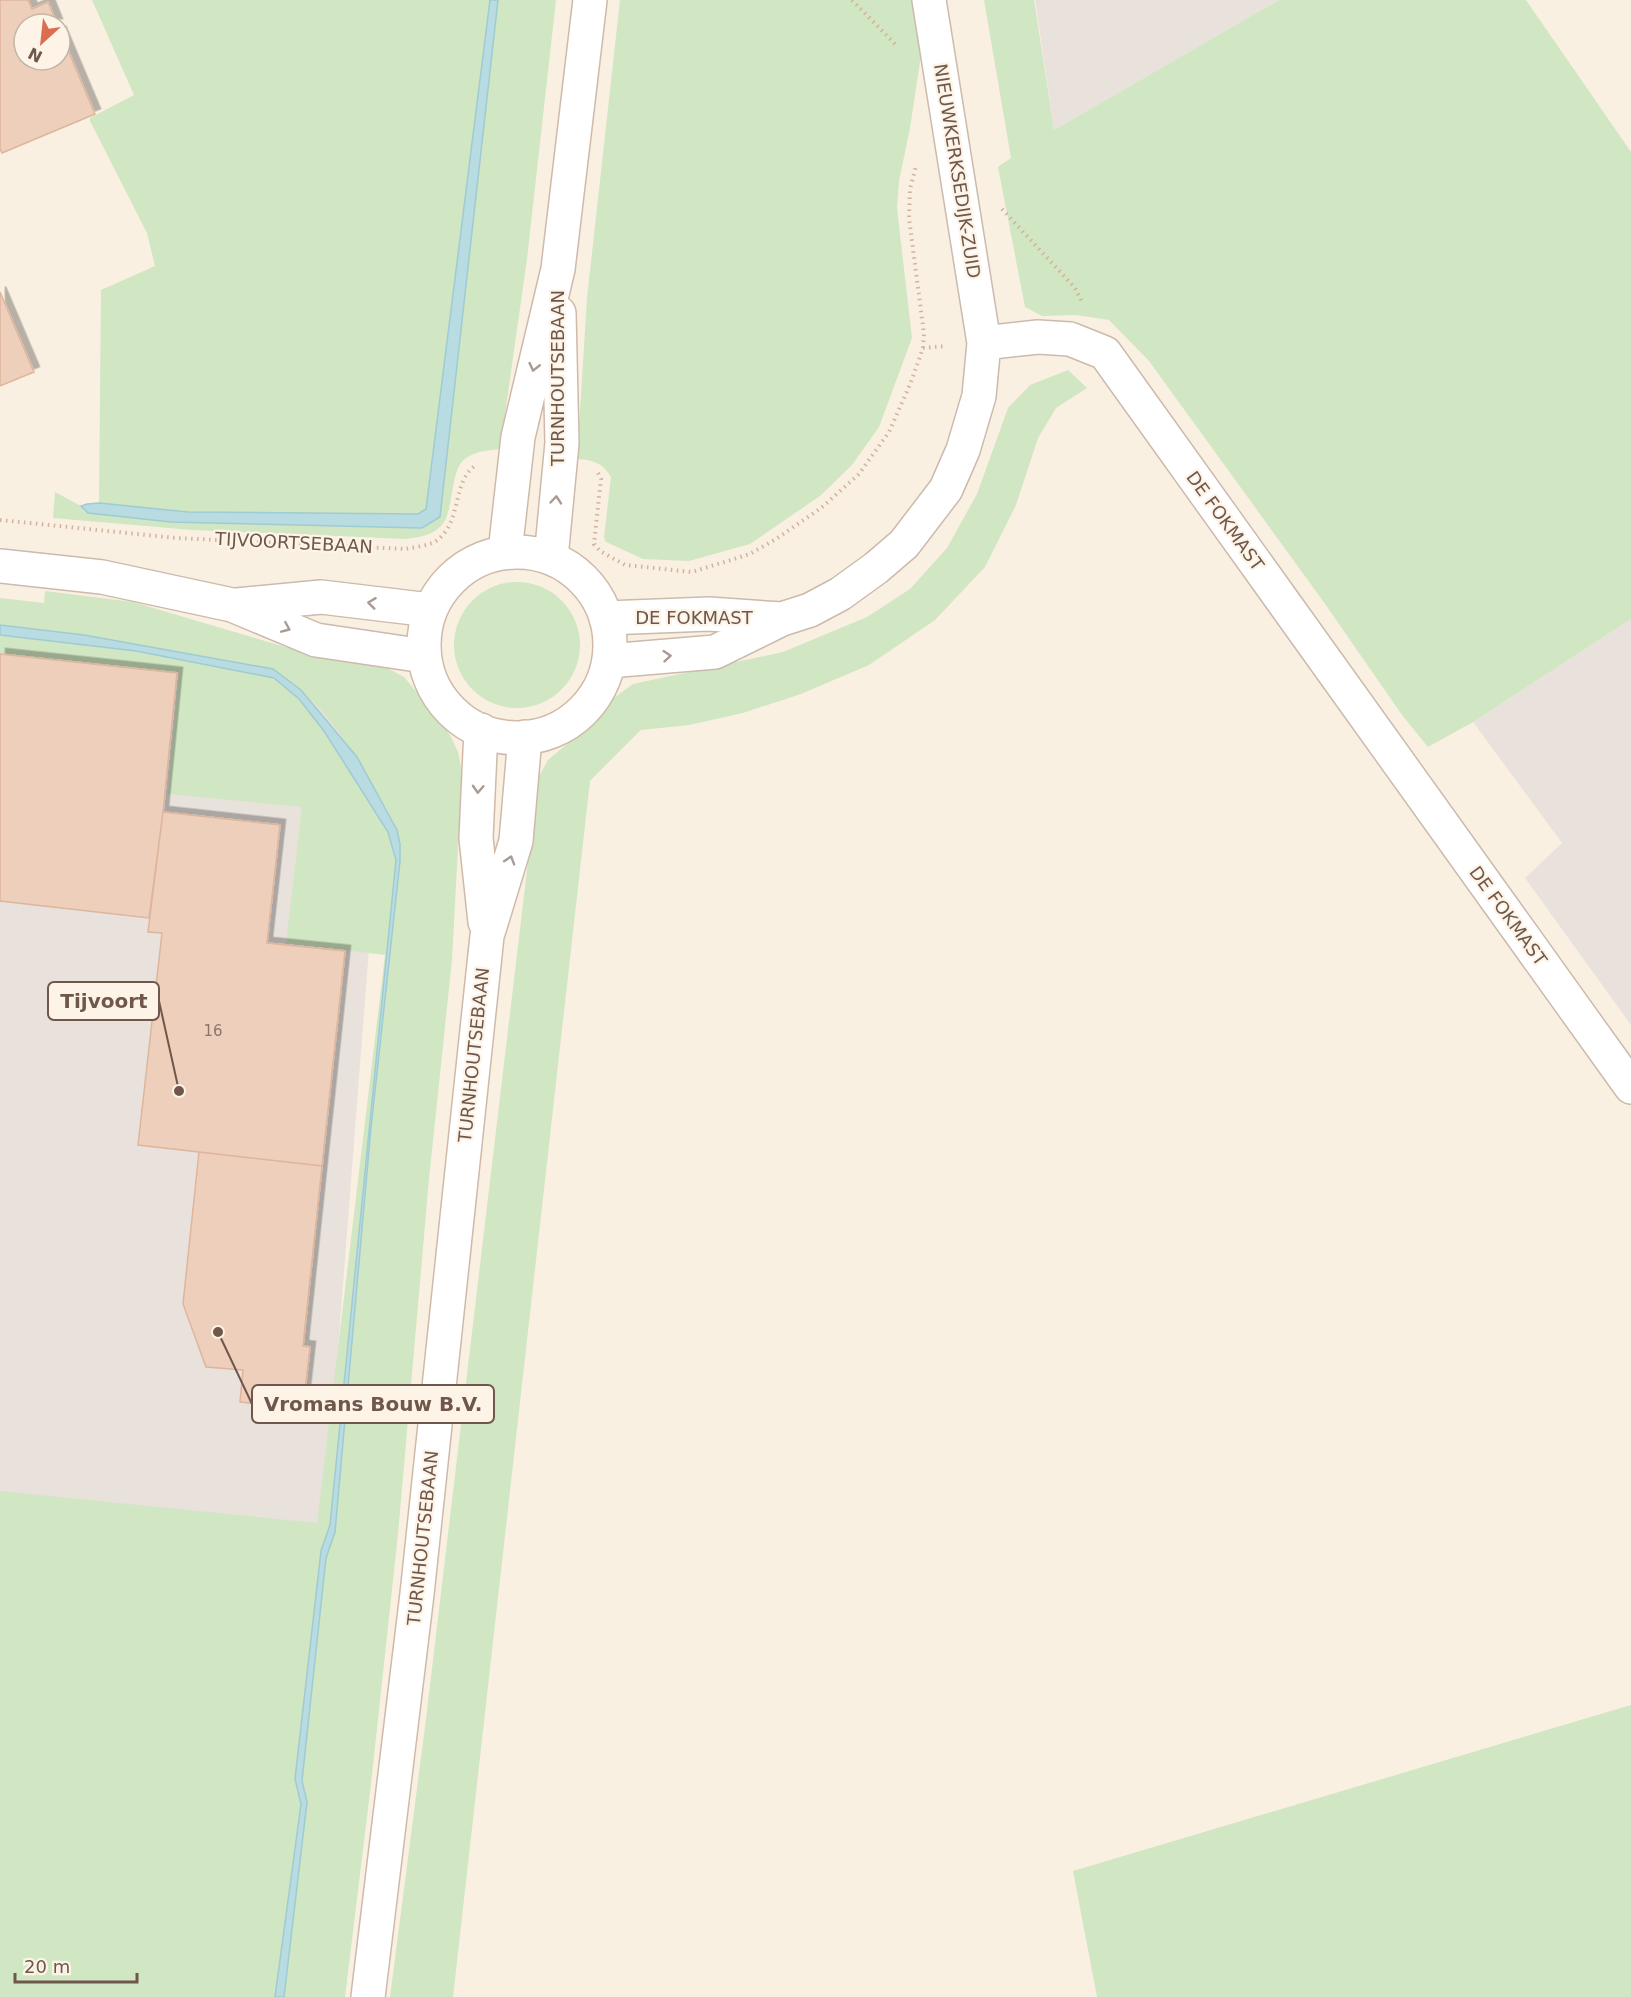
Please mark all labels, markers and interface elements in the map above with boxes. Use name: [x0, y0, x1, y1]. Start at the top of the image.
north arrow: [12, 12, 72, 72]
text: N: [25, 43, 46, 66]
street label: NIEUWKERKSEDIJK-ZUID: [930, 62, 985, 280]
street label: TURNHOUTSEBAAN: [547, 290, 568, 467]
one-way arrow: [529, 361, 542, 371]
street label: DE FOKMAST: [1182, 467, 1269, 575]
one-way arrow: [549, 495, 562, 504]
street label: TIJVOORTSEBAAN: [214, 528, 373, 557]
one-way arrow: [367, 597, 376, 610]
street label: DE FOKMAST: [635, 607, 754, 628]
one-way arrow: [280, 621, 291, 633]
one-way arrow: [662, 650, 671, 663]
one-way arrow: [472, 784, 485, 793]
one-way arrow: [503, 855, 515, 866]
street label: DE FOKMAST: [1465, 862, 1552, 970]
street label: TURNHOUTSEBAAN: [454, 966, 493, 1144]
callout: Tijvoort: [48, 982, 159, 1020]
text: Tijvoort: [60, 989, 148, 1013]
house number: 16: [203, 1022, 223, 1040]
callout: Vromans Bouw B.V.: [252, 1385, 494, 1423]
text: Vromans Bouw B.V.: [264, 1392, 482, 1416]
street label: TURNHOUTSEBAAN: [403, 1449, 442, 1627]
scale bar: [15, 1946, 136, 1984]
text: 20 m: [24, 1956, 70, 1977]

